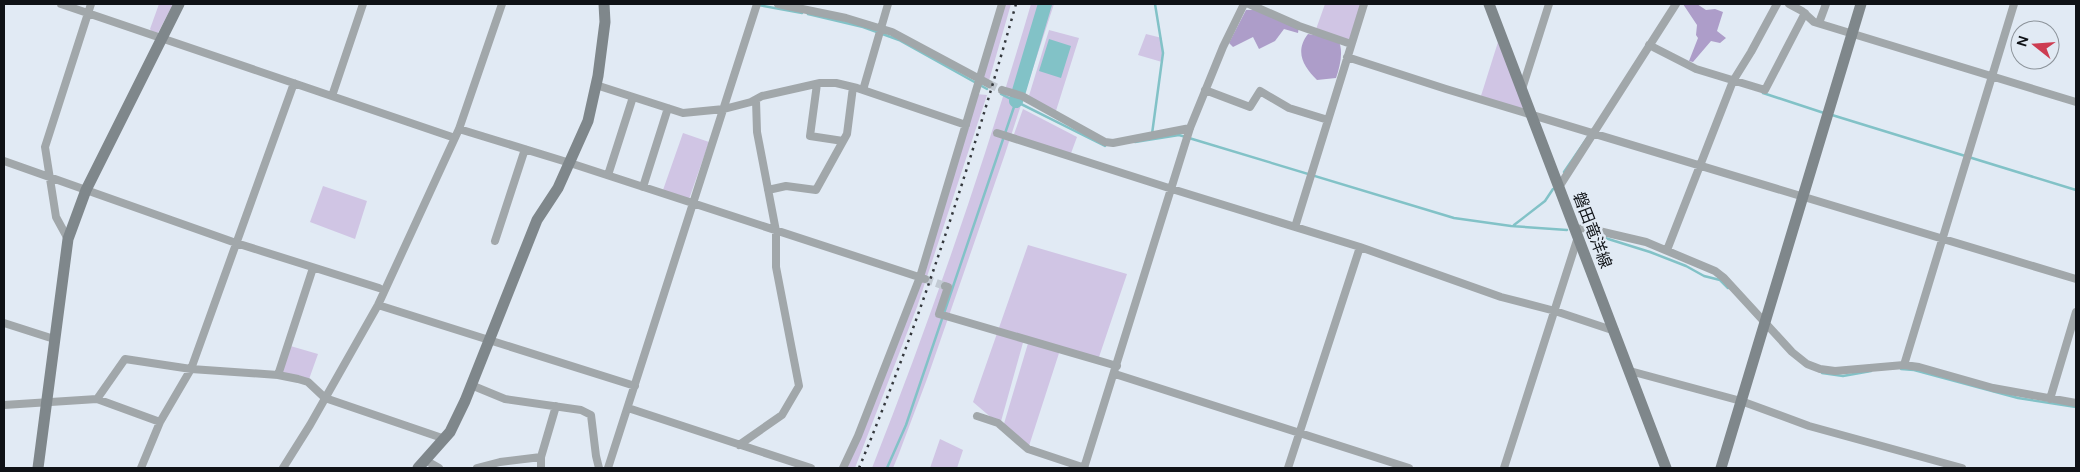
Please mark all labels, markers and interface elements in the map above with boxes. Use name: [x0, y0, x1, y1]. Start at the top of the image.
north arrow: [2010, 20, 2060, 70]
text: N: [2012, 34, 2033, 49]
street label: 磐田竜洋線: [1568, 189, 1617, 271]

